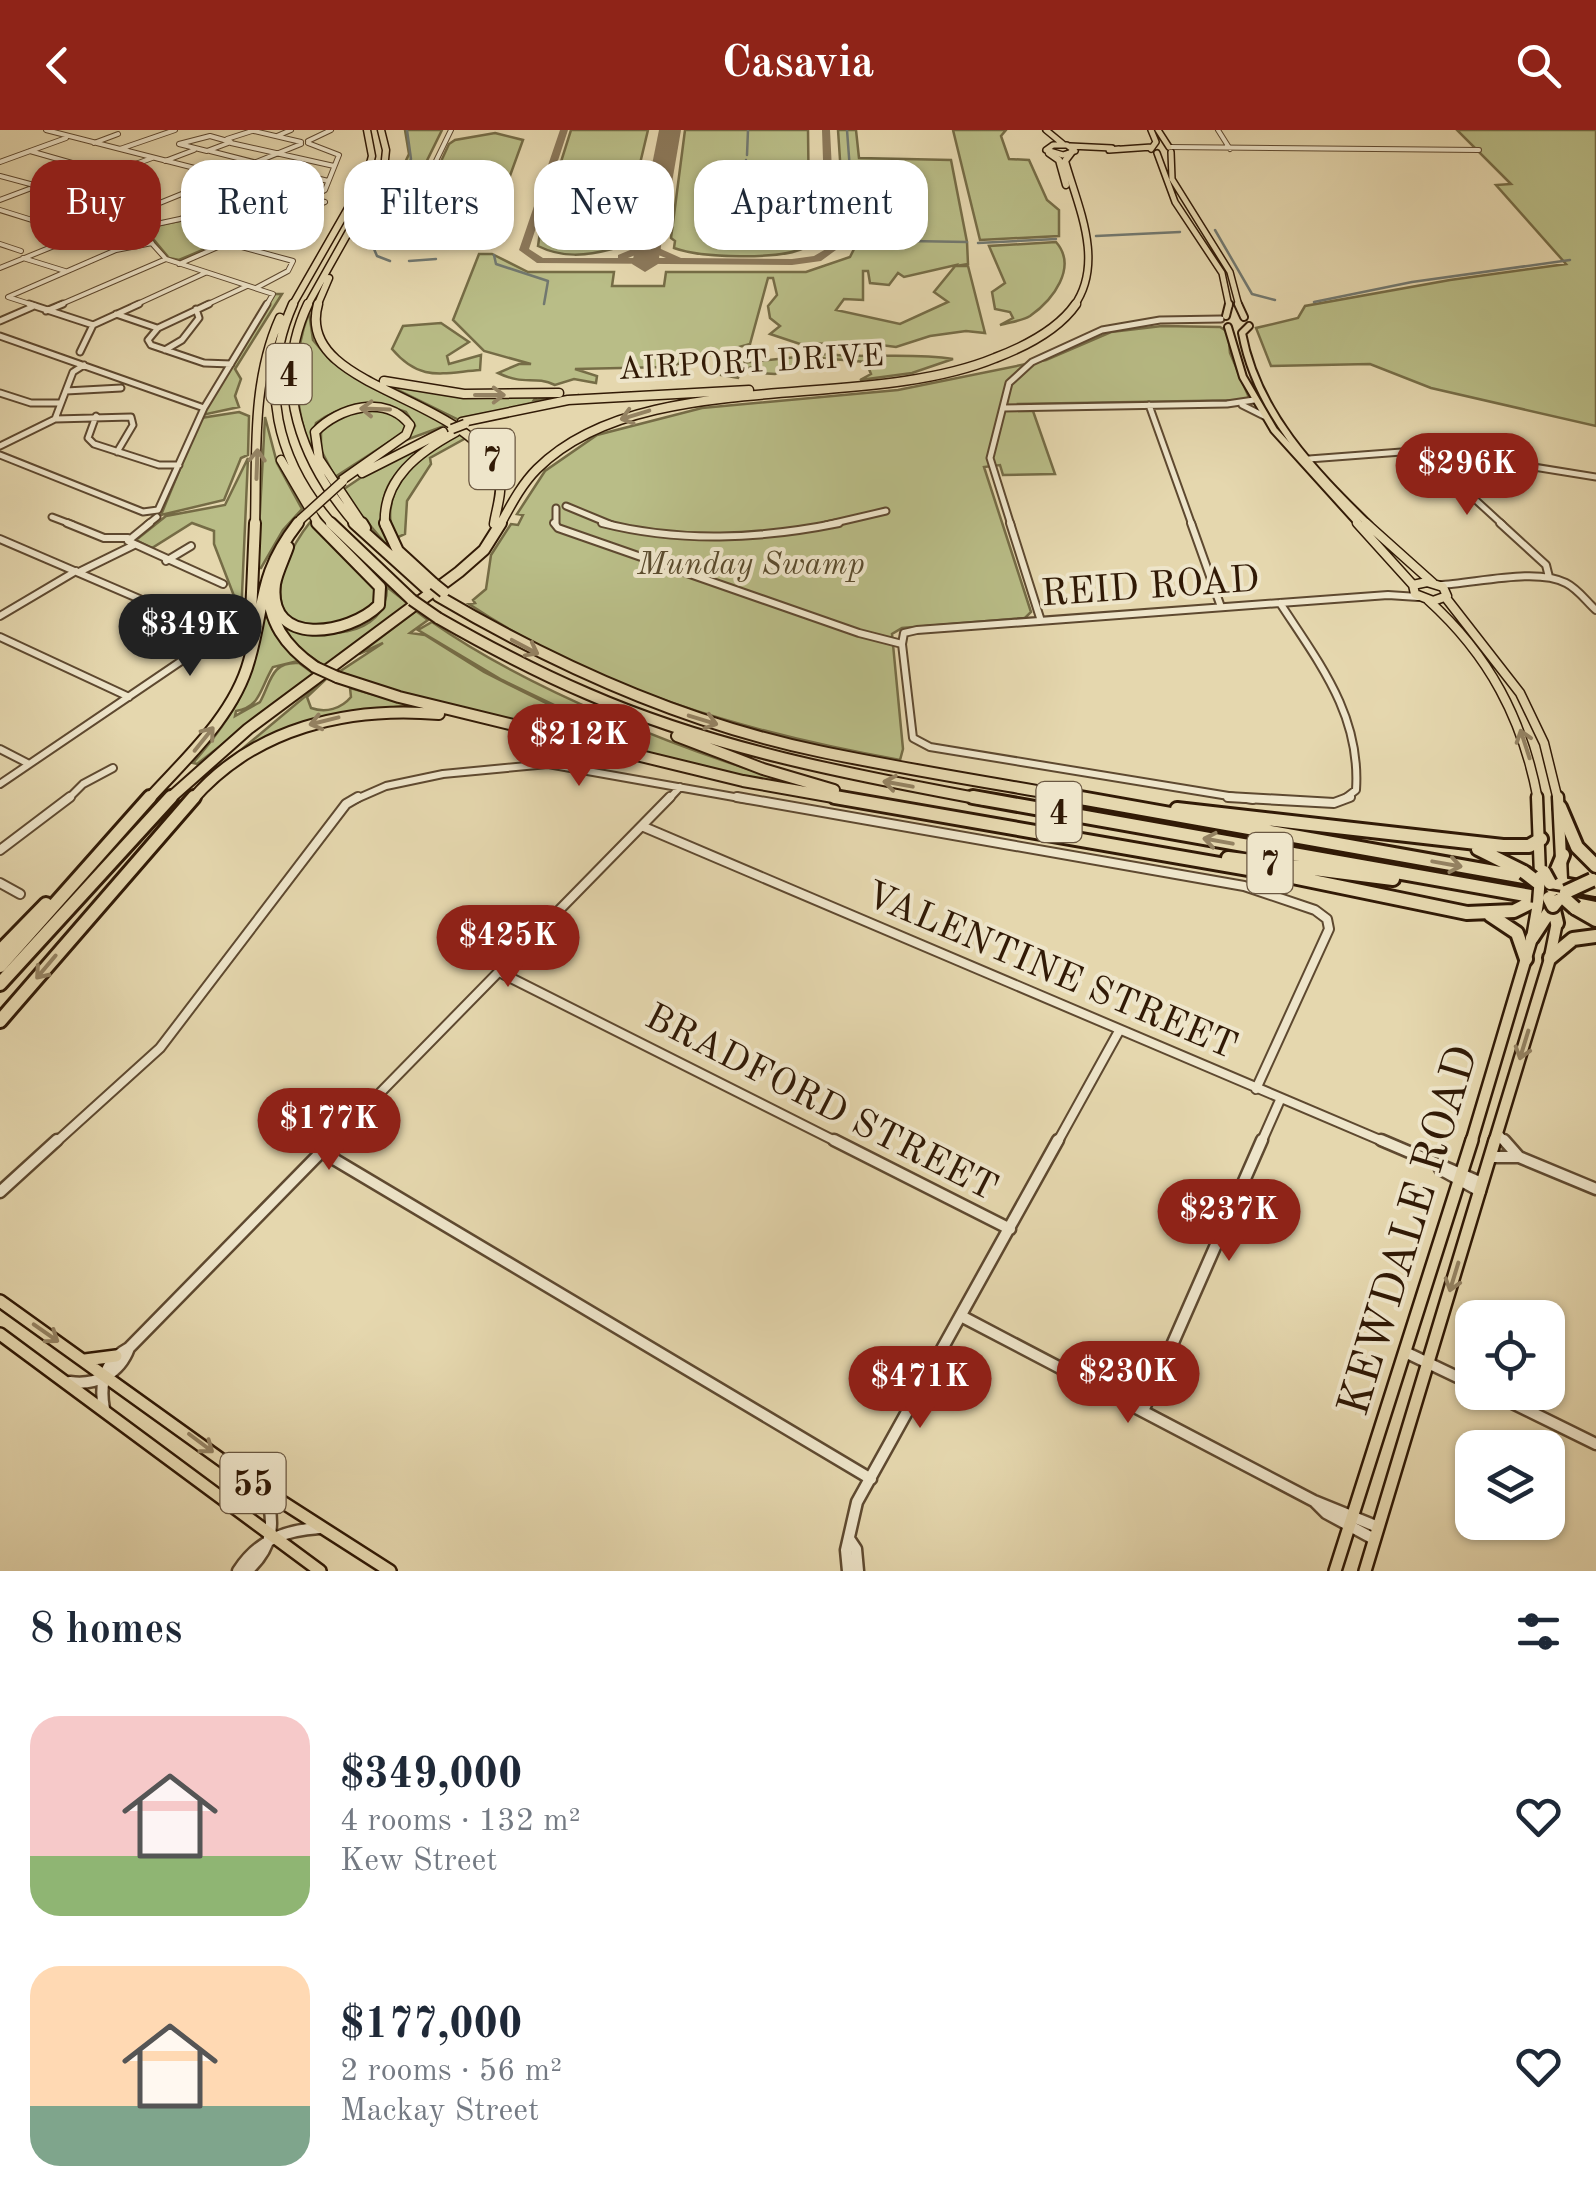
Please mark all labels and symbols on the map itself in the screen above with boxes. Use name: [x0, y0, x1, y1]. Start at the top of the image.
street label: AIRPORT DRIVE: [617, 341, 885, 387]
road number: 4: [266, 344, 312, 404]
one-way arrow: [472, 386, 505, 404]
one-way arrow: [359, 400, 392, 419]
one-way arrow: [620, 407, 652, 425]
road number: 7: [470, 429, 514, 489]
pin: $296K: [1397, 433, 1537, 518]
one-way arrow: [247, 449, 266, 481]
park label: Munday Swamp: [636, 550, 865, 582]
street label: REID ROAD: [1040, 561, 1261, 615]
pin: $349K: [120, 594, 260, 679]
one-way arrow: [509, 637, 539, 657]
pin: $212K: [509, 704, 649, 789]
one-way arrow: [687, 712, 719, 730]
one-way arrow: [309, 713, 341, 731]
one-way arrow: [193, 727, 215, 753]
one-way arrow: [1514, 728, 1532, 760]
one-way arrow: [882, 774, 915, 793]
road number: 4: [1036, 782, 1082, 842]
one-way arrow: [1203, 830, 1235, 849]
road number: 7: [1248, 833, 1292, 893]
one-way arrow: [1431, 855, 1463, 874]
street label: VALENTINE STREET: [860, 876, 1242, 1067]
pin: $425K: [438, 905, 578, 990]
one-way arrow: [35, 954, 58, 979]
street label: BRADFORD STREET: [639, 998, 1003, 1209]
one-way arrow: [1514, 1029, 1532, 1061]
street label: KEWDALE ROAD: [1333, 1041, 1488, 1422]
pin: $177K: [259, 1088, 399, 1173]
pin: $237K: [1159, 1179, 1299, 1264]
one-way arrow: [1444, 1261, 1462, 1292]
one-way arrow: [32, 1322, 59, 1343]
pin: $230K: [1058, 1341, 1198, 1426]
pin: $471K: [850, 1346, 990, 1431]
one-way arrow: [186, 1433, 214, 1454]
road number: 55: [220, 1453, 286, 1513]

